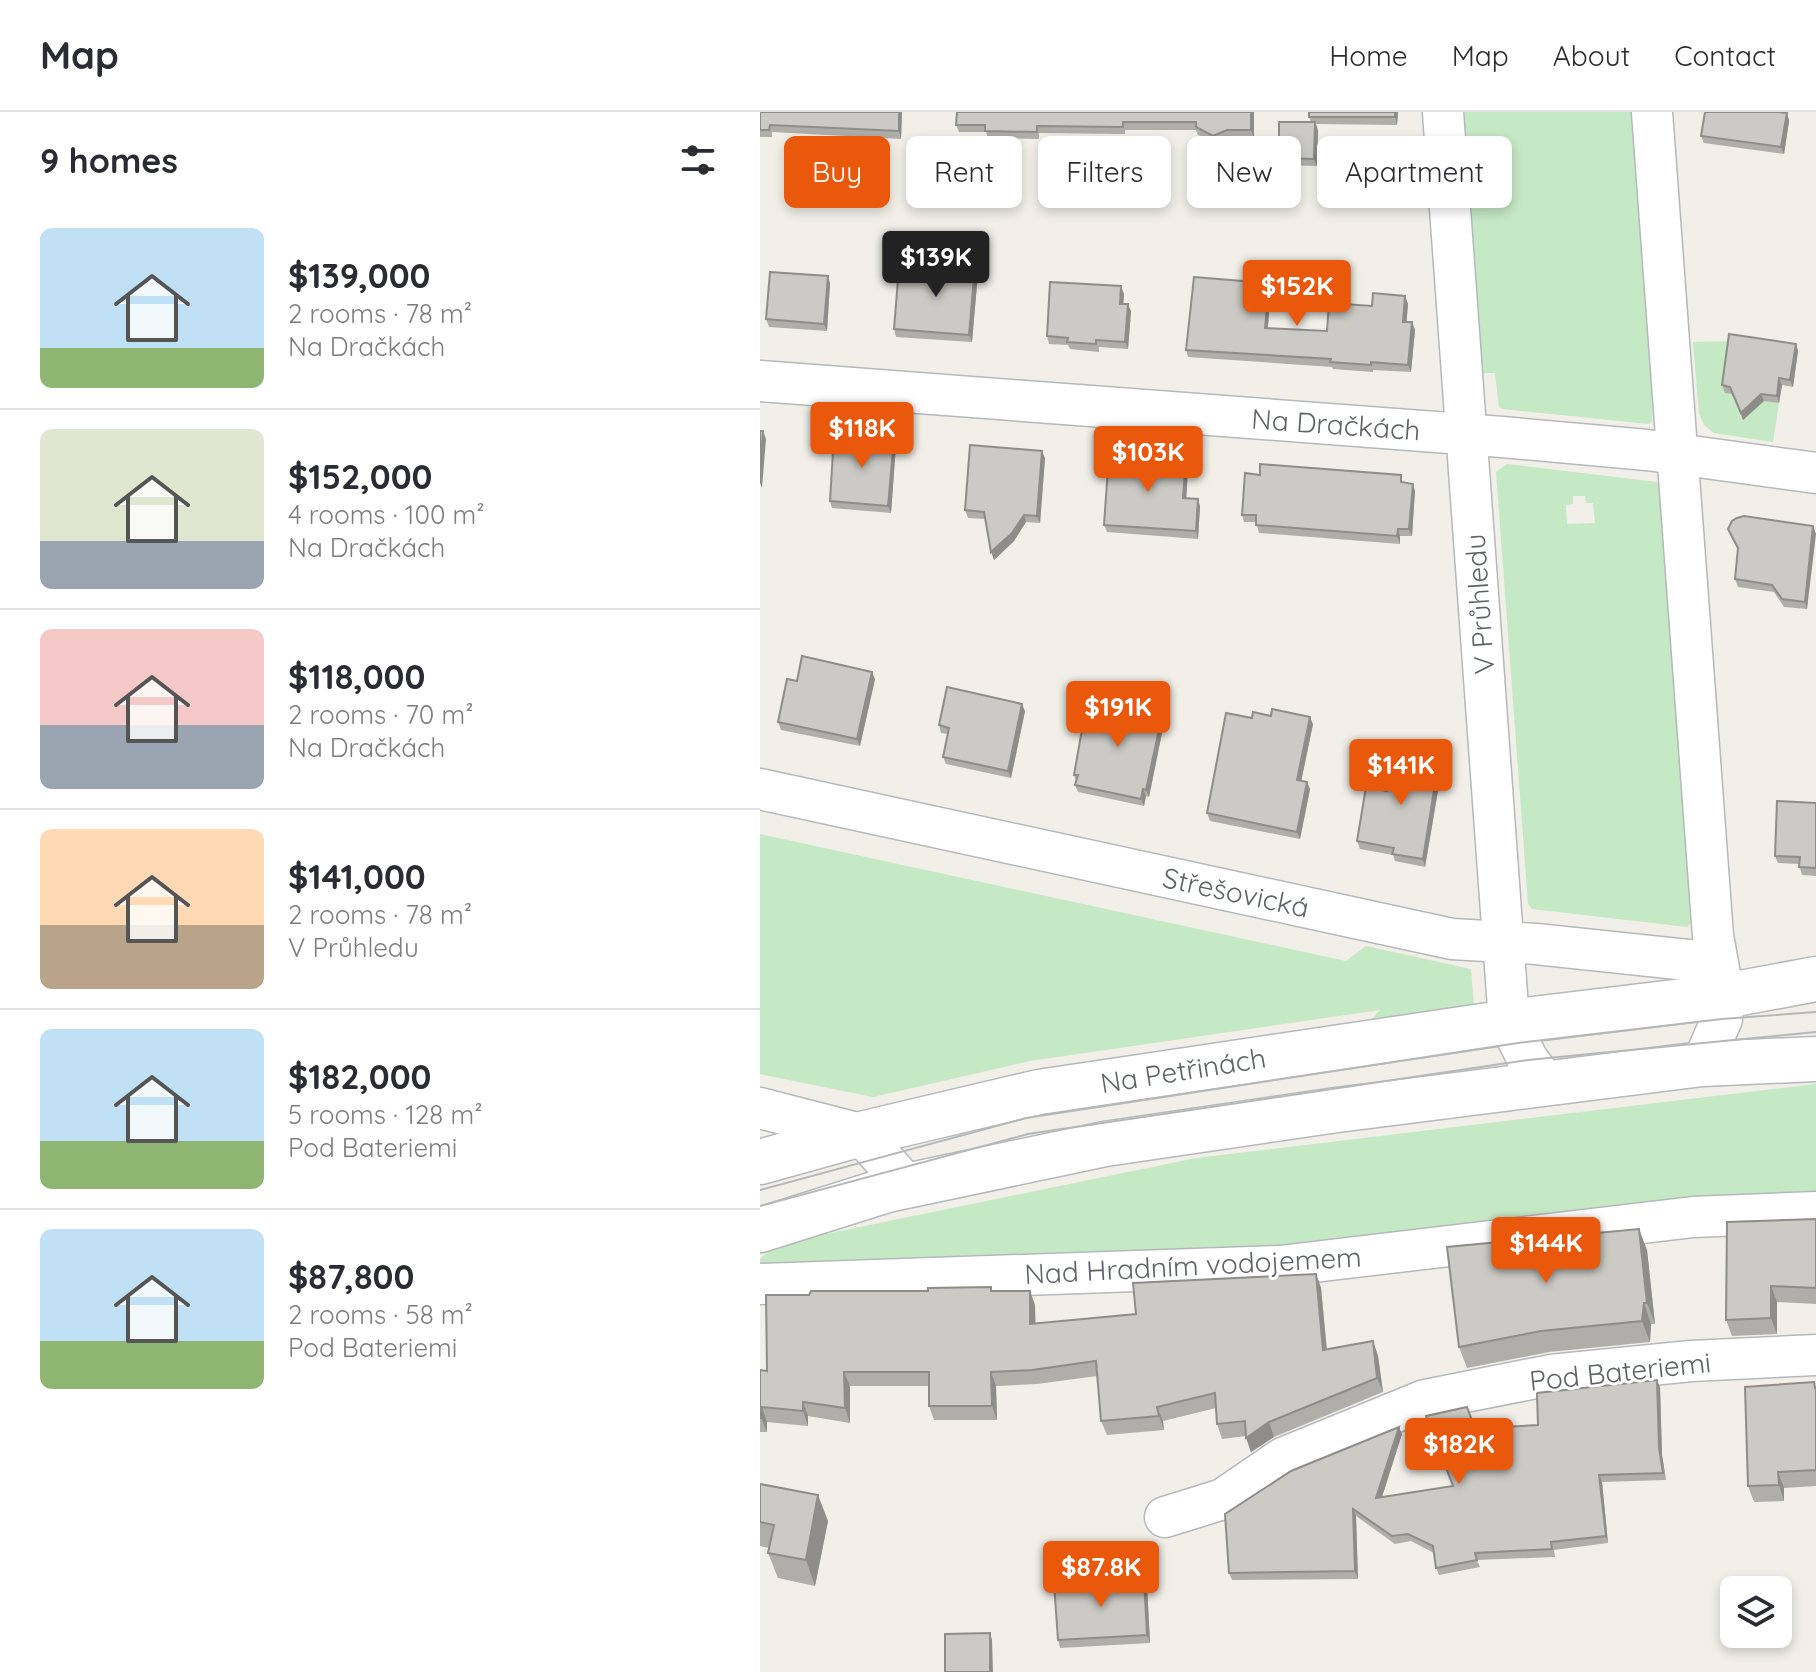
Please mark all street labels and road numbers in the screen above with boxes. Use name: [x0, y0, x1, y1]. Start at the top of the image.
street label: Na Dračkách: [1250, 401, 1422, 447]
street label: V Průhledu: [1457, 532, 1501, 676]
street label: Střešovická: [1160, 859, 1312, 925]
street label: Na Petřinách: [1098, 1040, 1268, 1100]
street label: Nad Hradním vodojemem: [1024, 1239, 1362, 1291]
street label: Pod Bateriemi: [1527, 1344, 1713, 1398]

